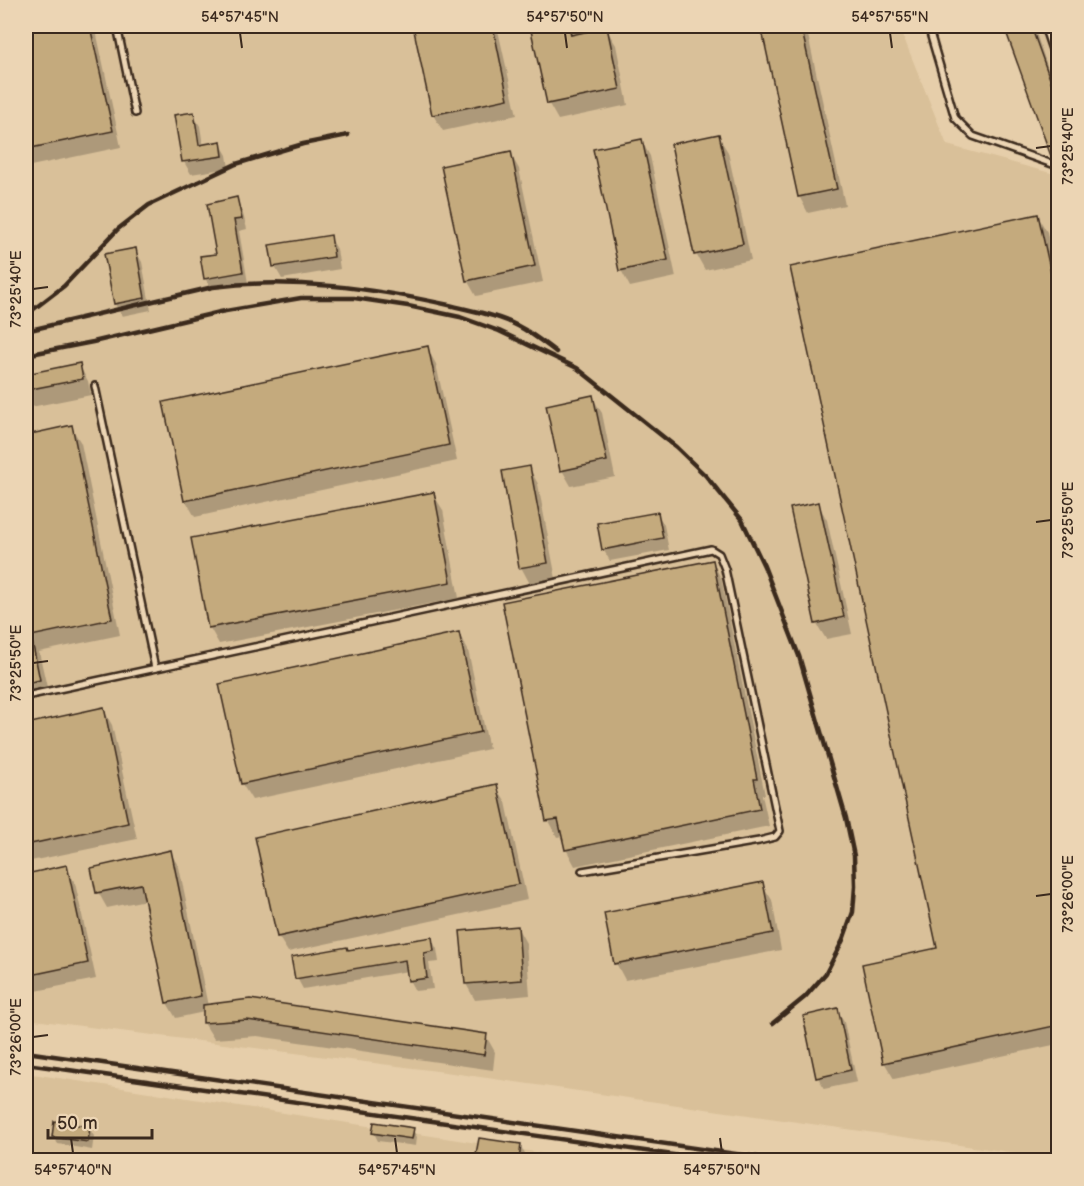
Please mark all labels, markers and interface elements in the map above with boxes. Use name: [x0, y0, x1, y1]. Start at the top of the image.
text: 54°57'45"N: [201, 8, 279, 27]
text: 54°57'50"N: [526, 8, 604, 27]
text: 54°57'55"N: [851, 8, 929, 27]
text: 73°25'40"E: [1059, 107, 1078, 185]
text: 73°25'40"E: [7, 250, 26, 328]
text: 73°25'50"E: [1059, 481, 1078, 558]
text: 73°25'50"E: [7, 624, 26, 701]
text: 73°26'00"E: [1059, 855, 1078, 933]
text: 73°26'00"E: [7, 998, 26, 1076]
scale bar: [48, 1102, 152, 1140]
text: 50 m: [57, 1113, 98, 1134]
text: 54°57'40"N: [34, 1161, 112, 1180]
text: 54°57'45"N: [358, 1161, 436, 1180]
text: 54°57'50"N: [683, 1161, 761, 1180]

